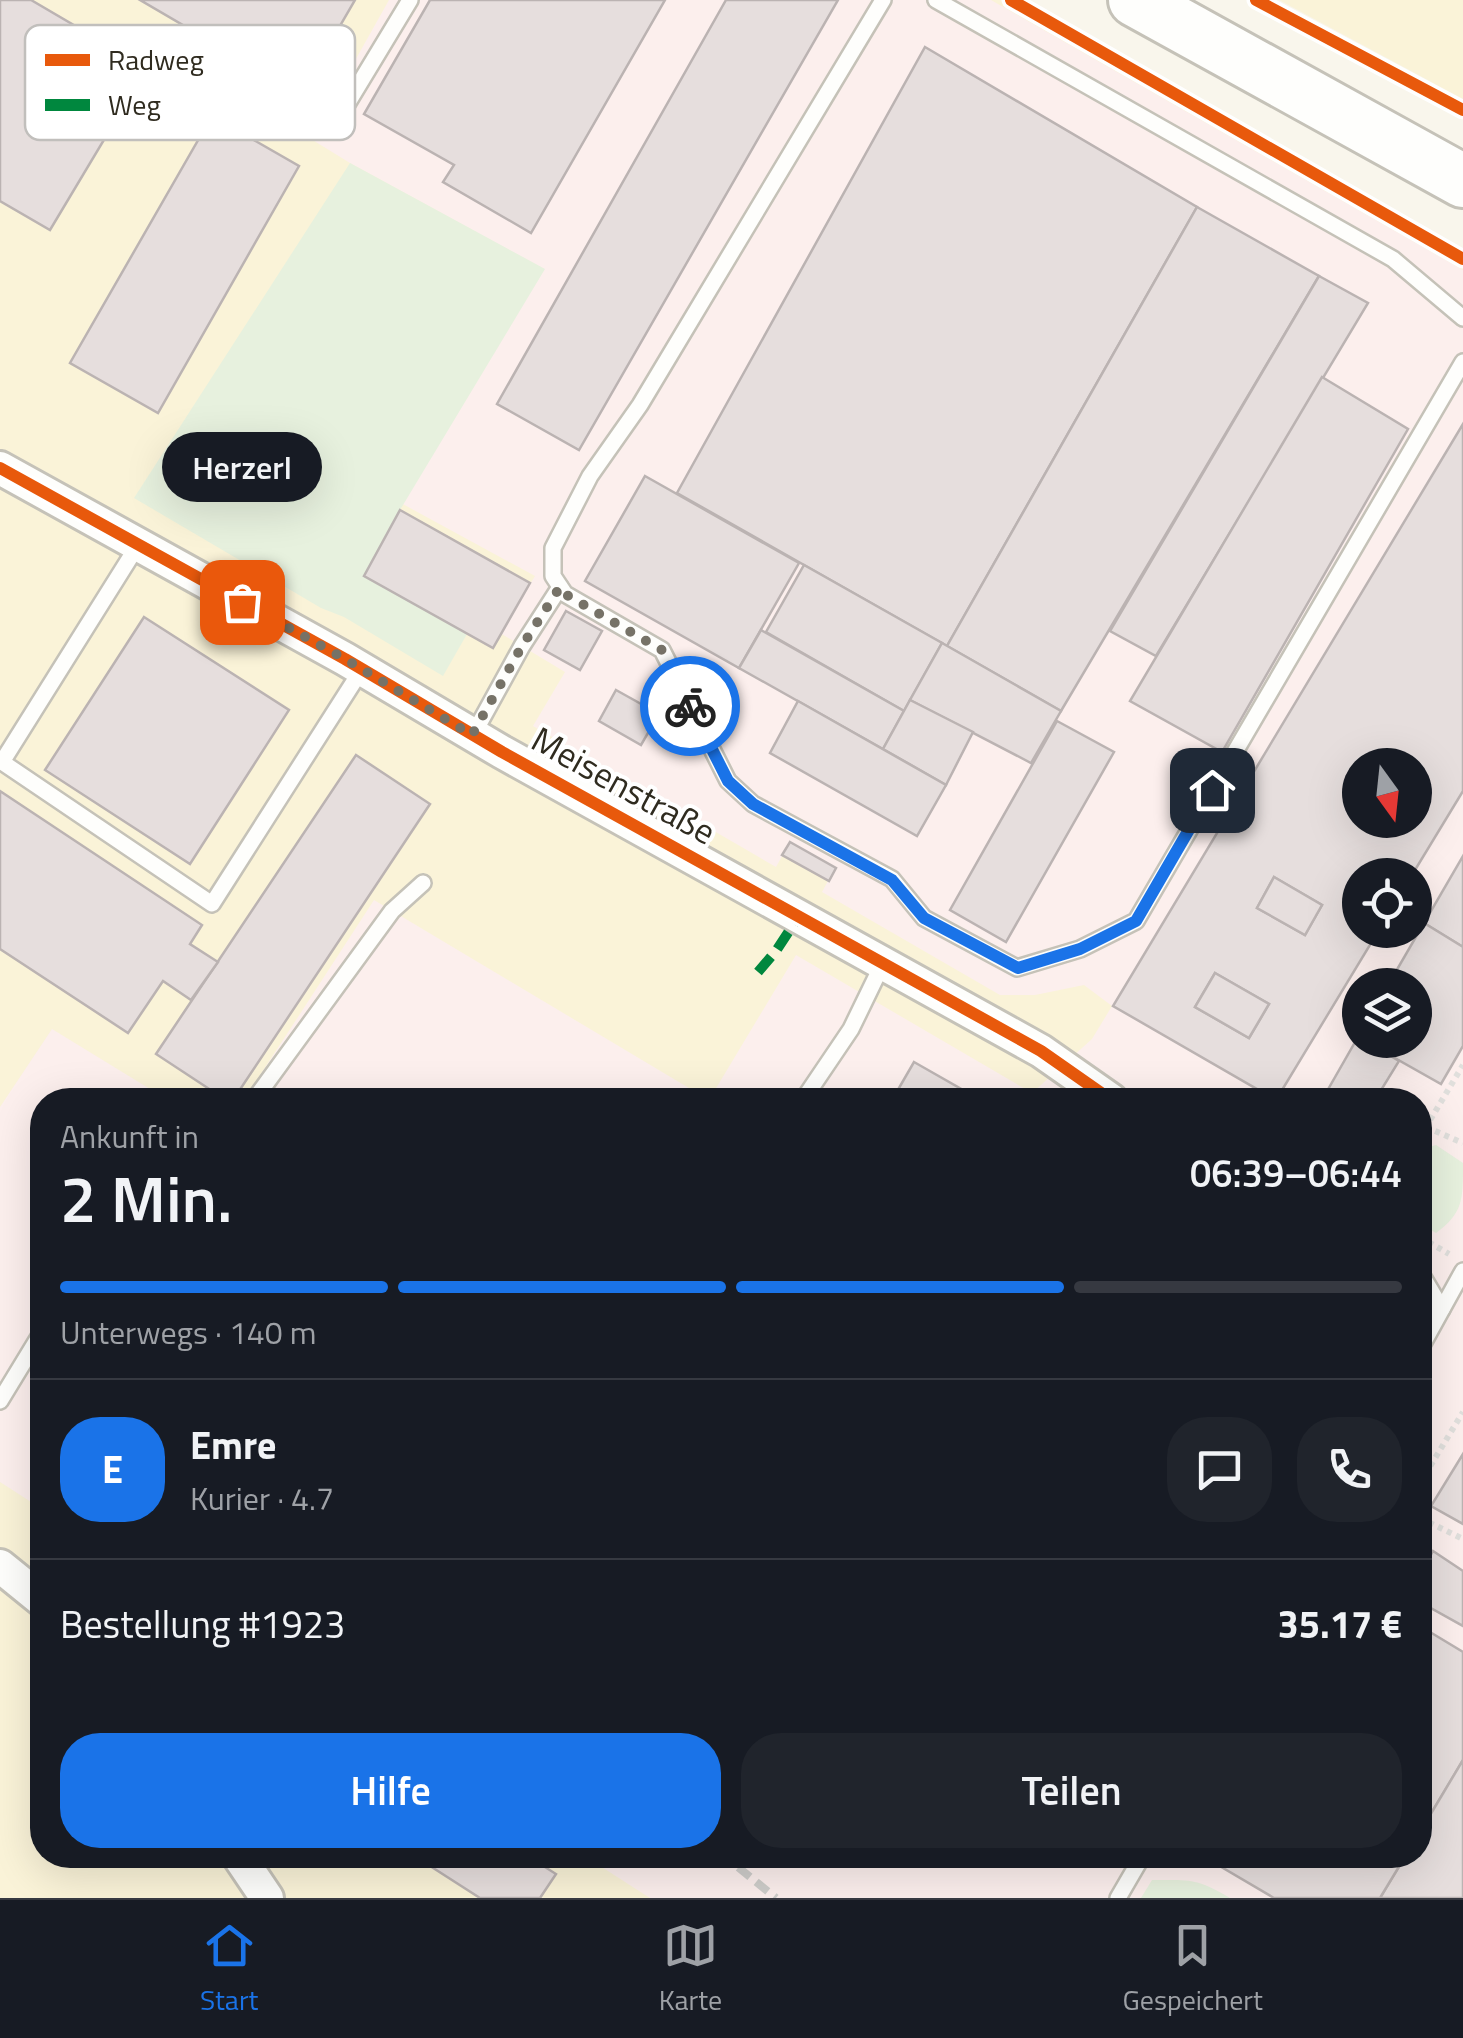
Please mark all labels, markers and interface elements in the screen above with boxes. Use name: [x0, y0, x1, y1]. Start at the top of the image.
legend: [25, 25, 355, 140]
text: Radweg: [108, 38, 204, 81]
text: Weg: [108, 83, 161, 126]
callout: Herzerl: [162, 432, 322, 502]
text: Herzerl: [192, 443, 292, 491]
pin: [200, 560, 285, 645]
icon: bag: [215, 575, 270, 630]
courier: [640, 656, 740, 756]
icon: bike: [663, 679, 718, 734]
street label: Meisenstraße: [522, 712, 726, 858]
pin: [1170, 748, 1255, 833]
north arrow: [1342, 748, 1432, 838]
map controls: [1342, 748, 1432, 1058]
icon: home: [1185, 763, 1240, 818]
button: locate: [1342, 858, 1432, 948]
button: layers: [1342, 968, 1432, 1058]
text: Ankunft in: [60, 1112, 199, 1160]
text: 06:39–06:44: [1190, 1144, 1402, 1202]
text: 2 Min.: [60, 1148, 233, 1247]
text: Unterwegs · 140 m: [60, 1308, 316, 1356]
text: Emre: [190, 1416, 276, 1474]
button: chat: [1167, 1417, 1272, 1522]
button: phone: [1297, 1417, 1402, 1522]
text: E: [102, 1440, 123, 1498]
text: Kurier · 4.7: [190, 1474, 334, 1522]
text: Bestellung #1923: [60, 1595, 345, 1653]
text: 35.17 €: [1278, 1595, 1402, 1653]
button: Hilfe: [60, 1733, 721, 1848]
button: Teilen: [741, 1733, 1402, 1848]
tab: Start: [200, 1918, 258, 2021]
tab: Karte: [659, 1918, 722, 2021]
tab: Gespeichert: [1123, 1918, 1263, 2021]

